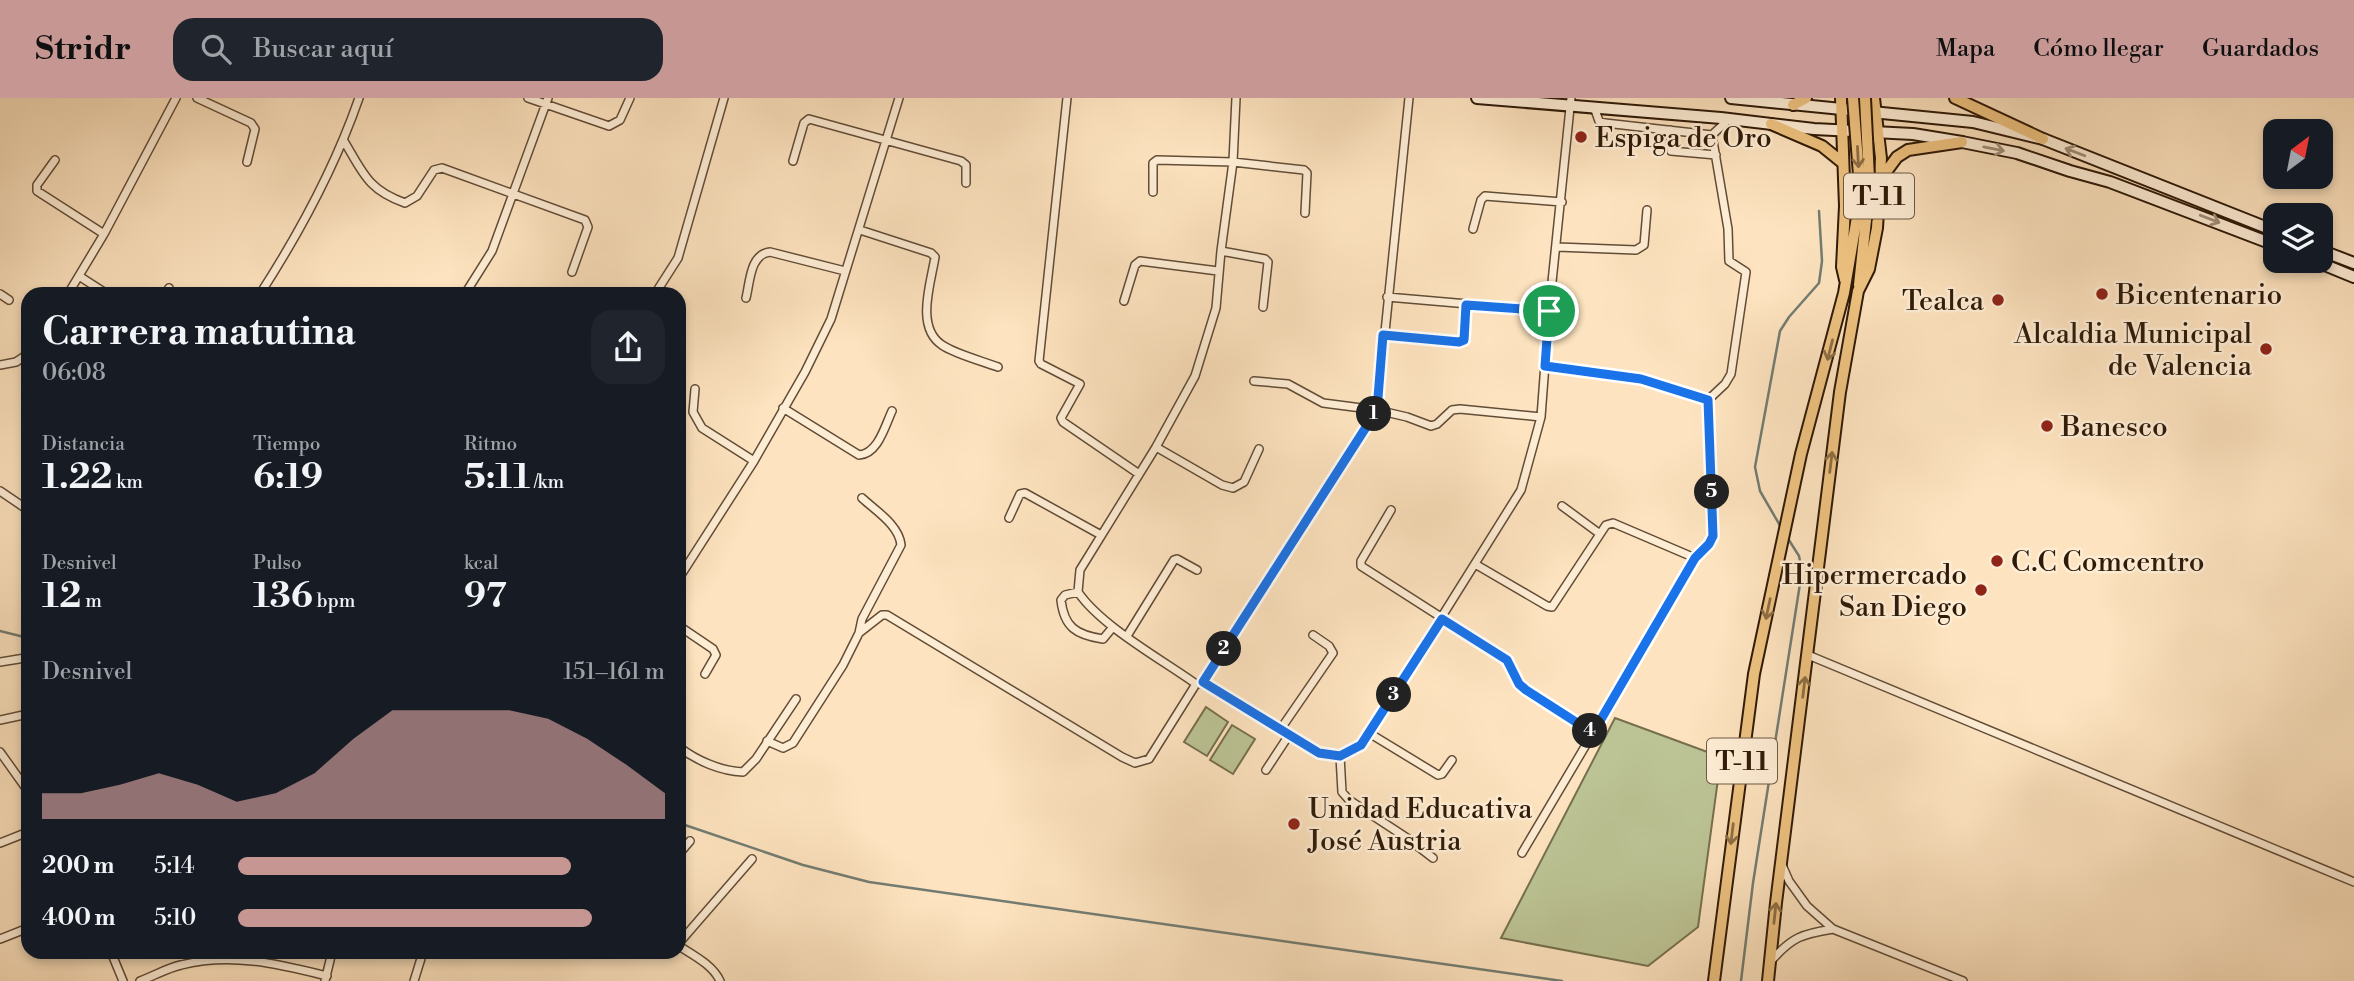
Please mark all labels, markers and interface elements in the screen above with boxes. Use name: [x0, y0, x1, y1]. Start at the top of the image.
search box: [173, 18, 663, 81]
text: Stridr: [35, 29, 131, 70]
icon: search: [197, 30, 235, 68]
text: Buscar aquí: [253, 33, 393, 65]
text: Mapa: [1936, 34, 1995, 64]
text: Cómo llegar: [2033, 34, 2164, 64]
text: Guardados: [2202, 34, 2319, 64]
north arrow: [2263, 119, 2333, 189]
map controls: [2263, 119, 2333, 273]
place label: Espiga de Oro: [1595, 121, 1772, 156]
marker: Espiga de Oro: [1573, 129, 1589, 145]
one-way arrow: [1982, 142, 2005, 156]
one-way arrow: [2065, 144, 2086, 157]
one-way arrow: [1851, 146, 1864, 169]
road number: T-11: [1844, 174, 1914, 218]
button: layers: [2263, 203, 2333, 273]
one-way arrow: [2199, 213, 2221, 226]
place label: Bicentenario: [2115, 278, 2282, 313]
pin: [1519, 281, 1579, 341]
place label: Tealca: [1902, 284, 1985, 319]
marker: Bicentenario: [2094, 286, 2110, 302]
icon: arrive: [1530, 292, 1568, 330]
marker: Tealca: [1990, 292, 2006, 308]
text: Carrera matutina: [42, 309, 356, 356]
button: share: [591, 310, 665, 384]
place label: Alcaldia Municipal de Valencia: [2013, 317, 2253, 384]
one-way arrow: [1823, 339, 1836, 361]
marker: Alcaldia Municipal de Valencia: [2258, 341, 2274, 357]
text: 06:08: [42, 359, 106, 387]
pin: 1: [1356, 396, 1392, 432]
text: 1: [1369, 401, 1378, 425]
place label: Banesco: [2060, 410, 2168, 445]
marker: Banesco: [2039, 418, 2055, 434]
text: Distancia: [42, 432, 125, 456]
text: Tiempo: [253, 432, 320, 456]
text: Ritmo: [464, 432, 517, 456]
one-way arrow: [1825, 451, 1838, 473]
text: 1.22: [42, 456, 112, 499]
text: 6:19: [253, 456, 323, 499]
text: 5:11: [464, 456, 530, 499]
text: km: [112, 470, 143, 494]
text: /km: [530, 470, 564, 494]
pin: 5: [1694, 474, 1730, 510]
text: 5: [1706, 479, 1717, 503]
place label: C.C Comcentro: [2011, 545, 2204, 580]
text: Desnivel: [42, 551, 117, 575]
text: Pulso: [253, 551, 302, 575]
text: kcal: [464, 551, 498, 575]
marker: C.C Comcentro: [1989, 553, 2005, 569]
place label: Hipermercado San Diego: [1782, 558, 1967, 625]
text: 12: [42, 575, 81, 618]
text: 136: [253, 575, 313, 618]
text: 97: [464, 575, 507, 618]
marker: Hipermercado San Diego: [1973, 582, 1989, 598]
text: m: [81, 589, 102, 613]
text: bpm: [313, 589, 355, 613]
one-way arrow: [1760, 597, 1774, 620]
pin: 2: [1206, 632, 1242, 666]
text: 2: [1218, 636, 1229, 660]
text: Desnivel: [42, 658, 132, 686]
text: 151–161 m: [563, 658, 665, 686]
one-way arrow: [1797, 677, 1810, 699]
pin: 3: [1376, 678, 1412, 712]
text: 3: [1388, 682, 1399, 706]
pin: 4: [1572, 714, 1608, 748]
text: 4: [1583, 718, 1596, 742]
road number: T-11: [1707, 738, 1777, 783]
place label: Unidad Educativa José Austria: [1307, 792, 1533, 859]
marker: Unidad Educativa José Austria: [1286, 816, 1302, 832]
one-way arrow: [1725, 822, 1738, 845]
text: 200 m: [42, 852, 114, 880]
text: 5:14: [154, 852, 195, 880]
one-way arrow: [1769, 902, 1782, 925]
text: 400 m: [42, 904, 115, 932]
text: 5:10: [154, 904, 196, 932]

